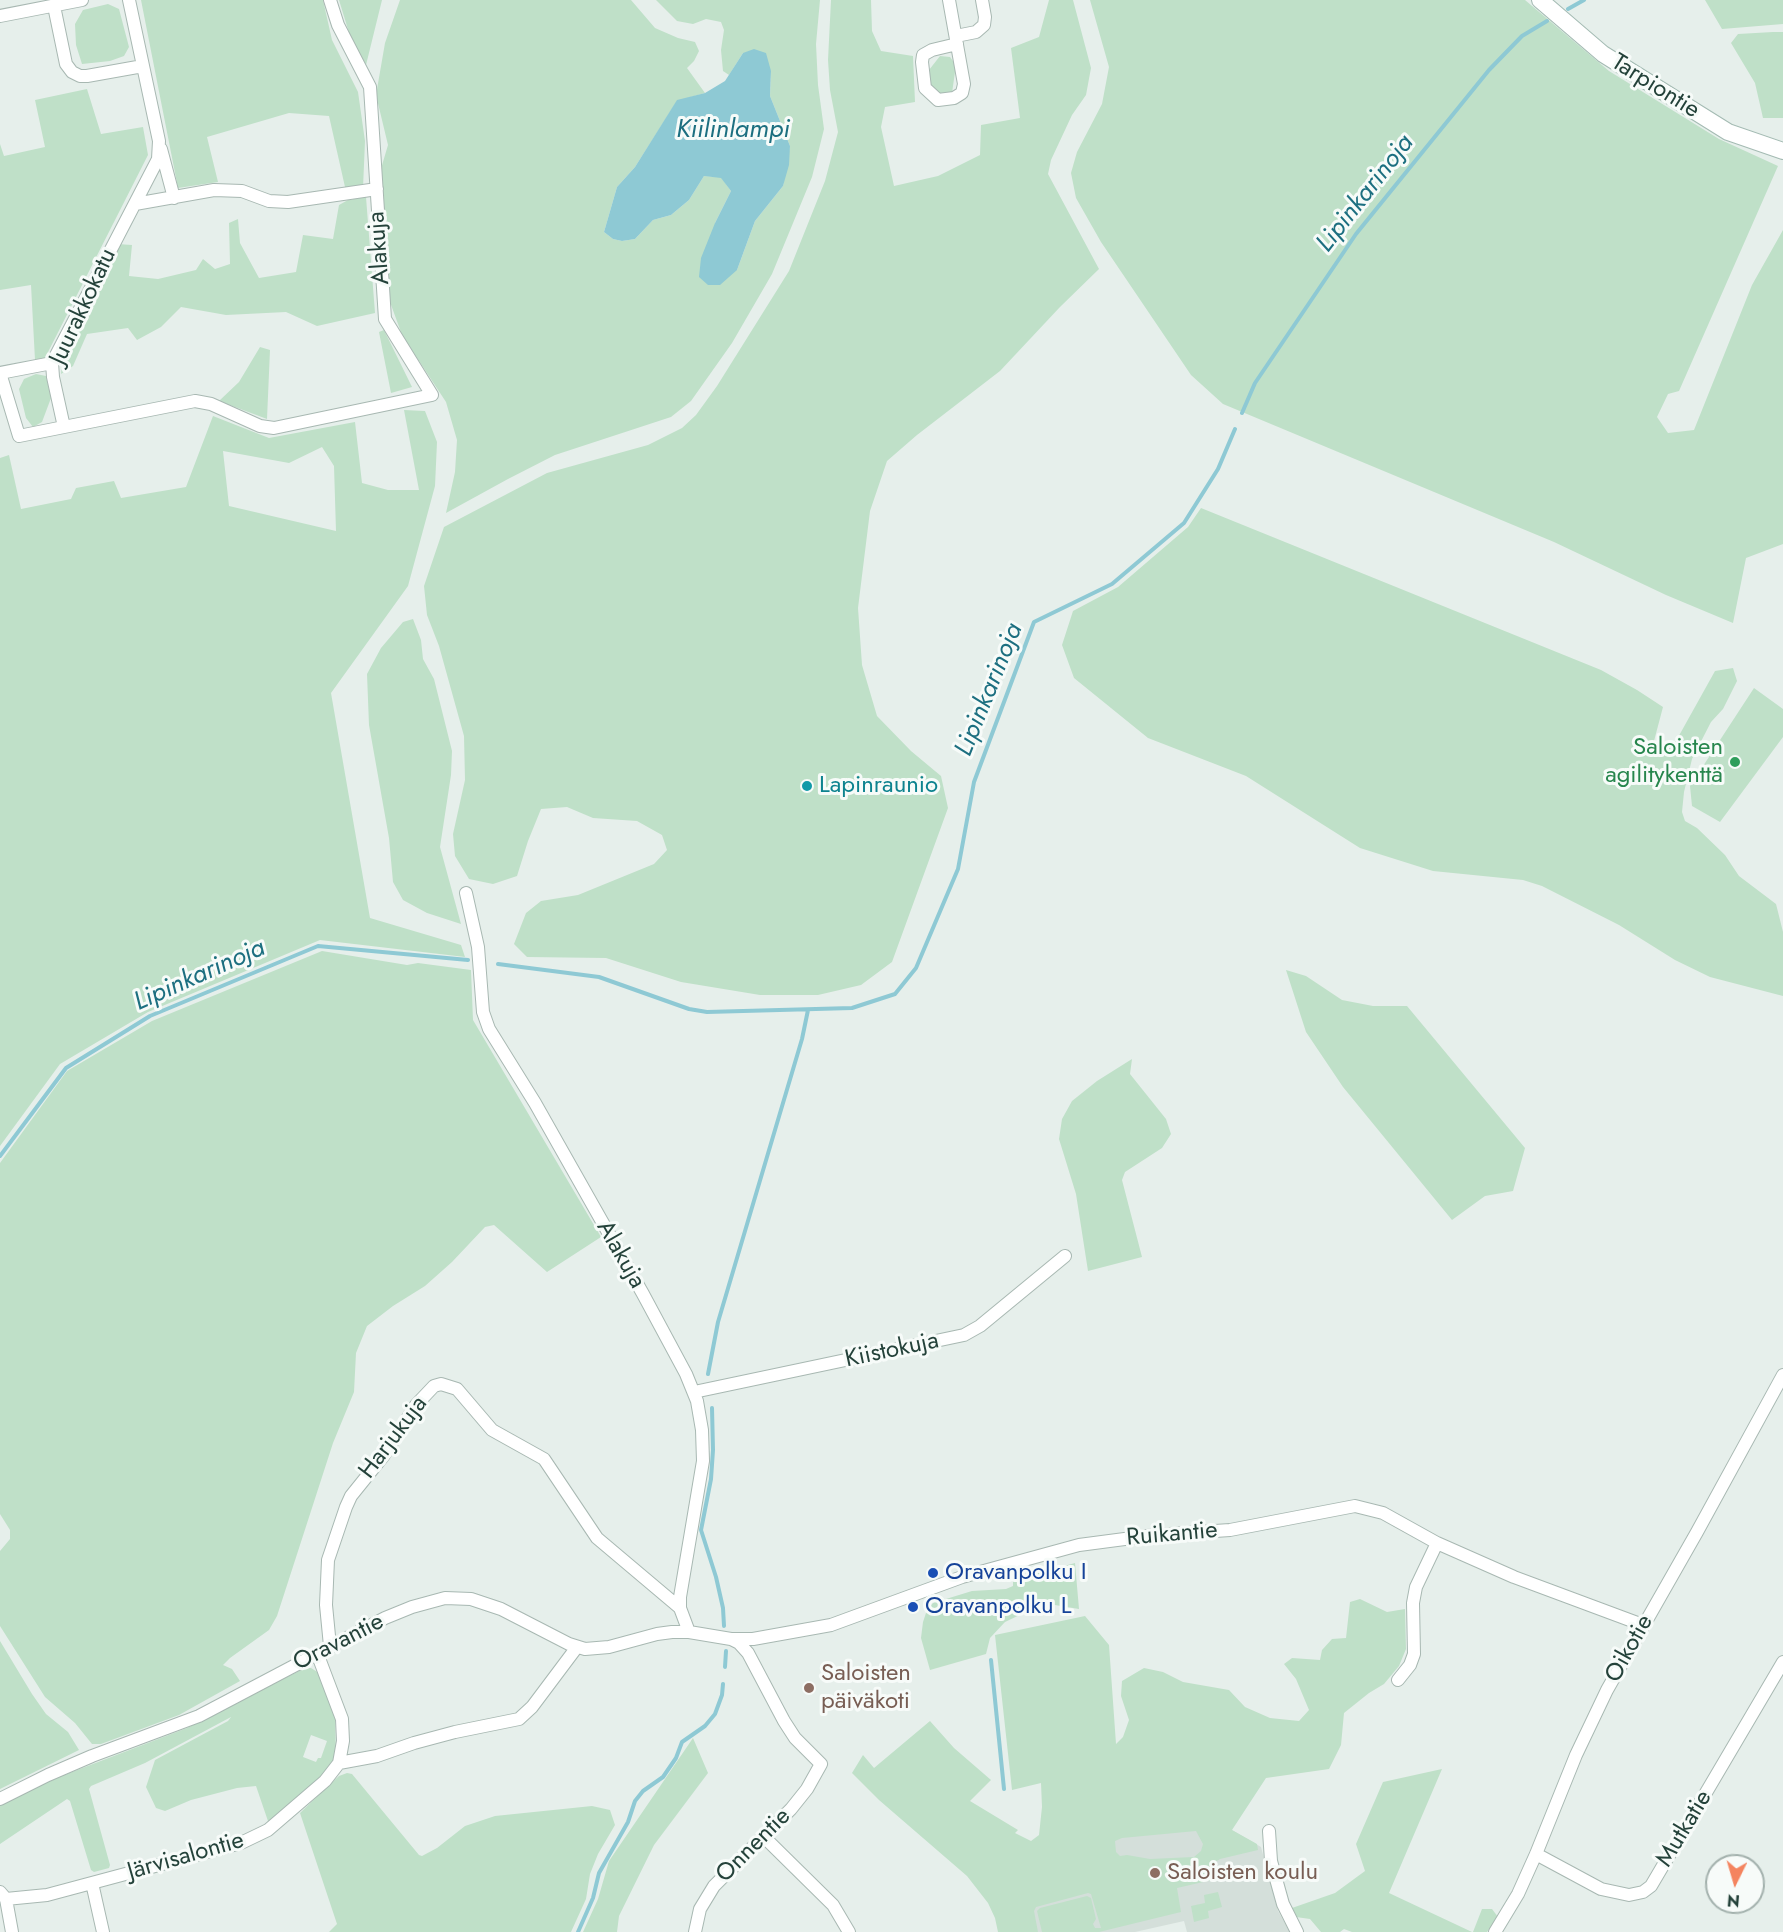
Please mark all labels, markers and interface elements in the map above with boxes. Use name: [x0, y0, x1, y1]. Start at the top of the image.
street label: Tarpiontie: [1606, 49, 1704, 125]
water label: Kiilinlampi: [676, 115, 790, 147]
water label: Lipinkarinoja: [1310, 129, 1422, 259]
street label: Alakuja: [363, 210, 397, 286]
street label: Juurakkokatu: [45, 244, 123, 370]
water label: Lipinkarinoja: [949, 619, 1031, 761]
place label: Saloisten agilitykenttä: [1605, 734, 1723, 790]
marker: Saloisten agilitykenttä: [1728, 755, 1742, 769]
place label: Lapinraunio: [819, 772, 938, 800]
marker: Lapinraunio: [800, 779, 814, 793]
water label: Lipinkarinoja: [129, 933, 271, 1019]
street label: Alakuja: [589, 1216, 651, 1294]
street label: Kiistokuja: [843, 1327, 941, 1375]
street label: Harjukuja: [354, 1391, 434, 1485]
street label: Ruikantie: [1125, 1517, 1219, 1553]
place label: Oravanpolku I: [945, 1559, 1087, 1587]
marker: Oravanpolku I: [926, 1566, 940, 1580]
place label: Oravanpolku L: [925, 1593, 1072, 1621]
marker: Oravanpolku L: [906, 1600, 920, 1614]
street label: Oravantie: [289, 1608, 389, 1678]
street label: Oikotie: [1600, 1610, 1660, 1688]
place label: Saloisten päiväkoti: [821, 1660, 911, 1716]
marker: Saloisten päiväkoti: [802, 1681, 816, 1695]
street label: Mutkatie: [1651, 1785, 1719, 1873]
street label: Onnentie: [711, 1803, 797, 1889]
street label: Järvisalontie: [124, 1827, 248, 1887]
north arrow: [1705, 1854, 1765, 1914]
place label: Saloisten koulu: [1167, 1859, 1318, 1887]
marker: Saloisten koulu: [1148, 1866, 1162, 1880]
text: N: [1726, 1888, 1741, 1912]

